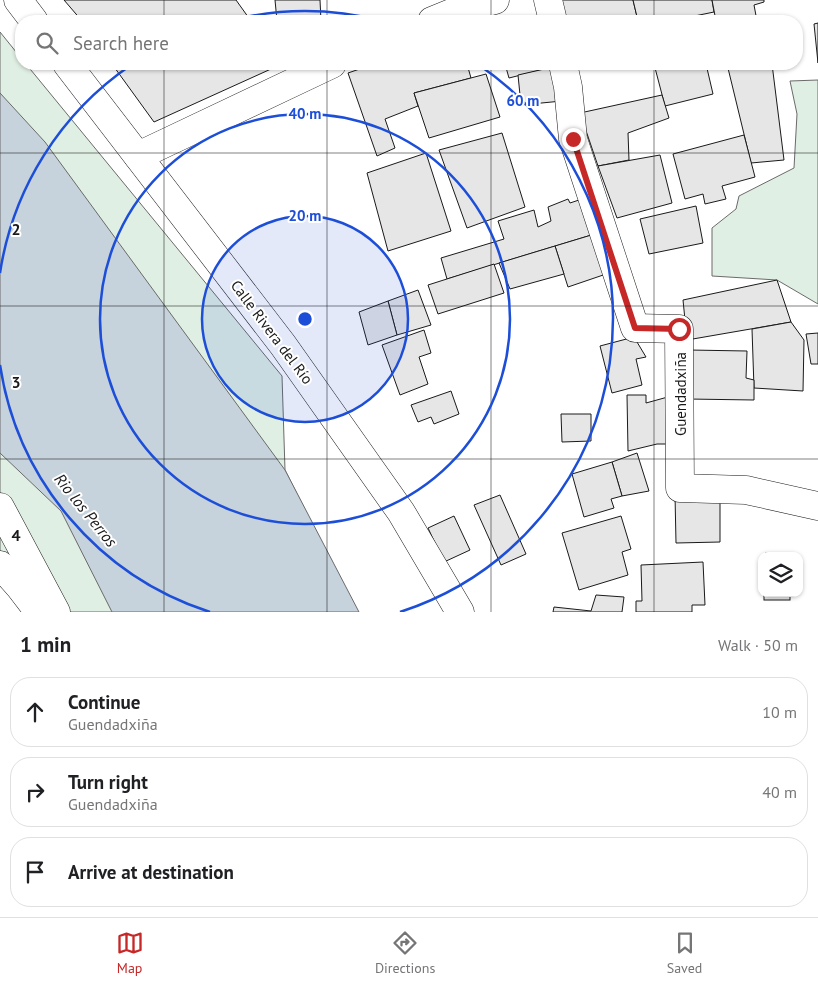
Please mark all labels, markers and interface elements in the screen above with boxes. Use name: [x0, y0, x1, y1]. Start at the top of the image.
search box: [15, 15, 803, 70]
icon: search: [33, 29, 61, 57]
text: Search here: [73, 31, 169, 55]
text: 60 m: [507, 91, 539, 110]
text: 40 m: [289, 104, 321, 123]
route end: [562, 128, 585, 151]
text: 20 m: [289, 206, 321, 225]
text: 2: [11, 219, 21, 239]
street label: Calle Rivera del Río: [227, 276, 317, 388]
centre of rings: [296, 310, 314, 328]
route start: [668, 318, 691, 341]
street label: Guendadxiña: [671, 352, 690, 436]
text: 3: [11, 372, 21, 392]
water label: Rio los Perros: [50, 469, 122, 551]
text: 4: [11, 525, 21, 545]
map controls: [758, 552, 803, 597]
button: layers: [758, 552, 803, 597]
text: 1 min: [20, 631, 71, 658]
text: Walk · 50 m: [718, 635, 798, 655]
text: Continue: [68, 690, 140, 714]
icon: ahead: [21, 698, 49, 726]
text: 10 m: [762, 702, 797, 722]
text: Guendadxiña: [68, 714, 158, 734]
text: Turn right: [68, 770, 148, 794]
icon: right: [21, 778, 49, 806]
text: 40 m: [762, 782, 797, 802]
text: Guendadxiña: [68, 794, 158, 814]
icon: arrive: [21, 858, 49, 886]
text: Arrive at destination: [68, 860, 234, 884]
tab: Map: [116, 929, 144, 977]
tab: Directions: [375, 929, 435, 977]
tab: Saved: [667, 929, 702, 977]

